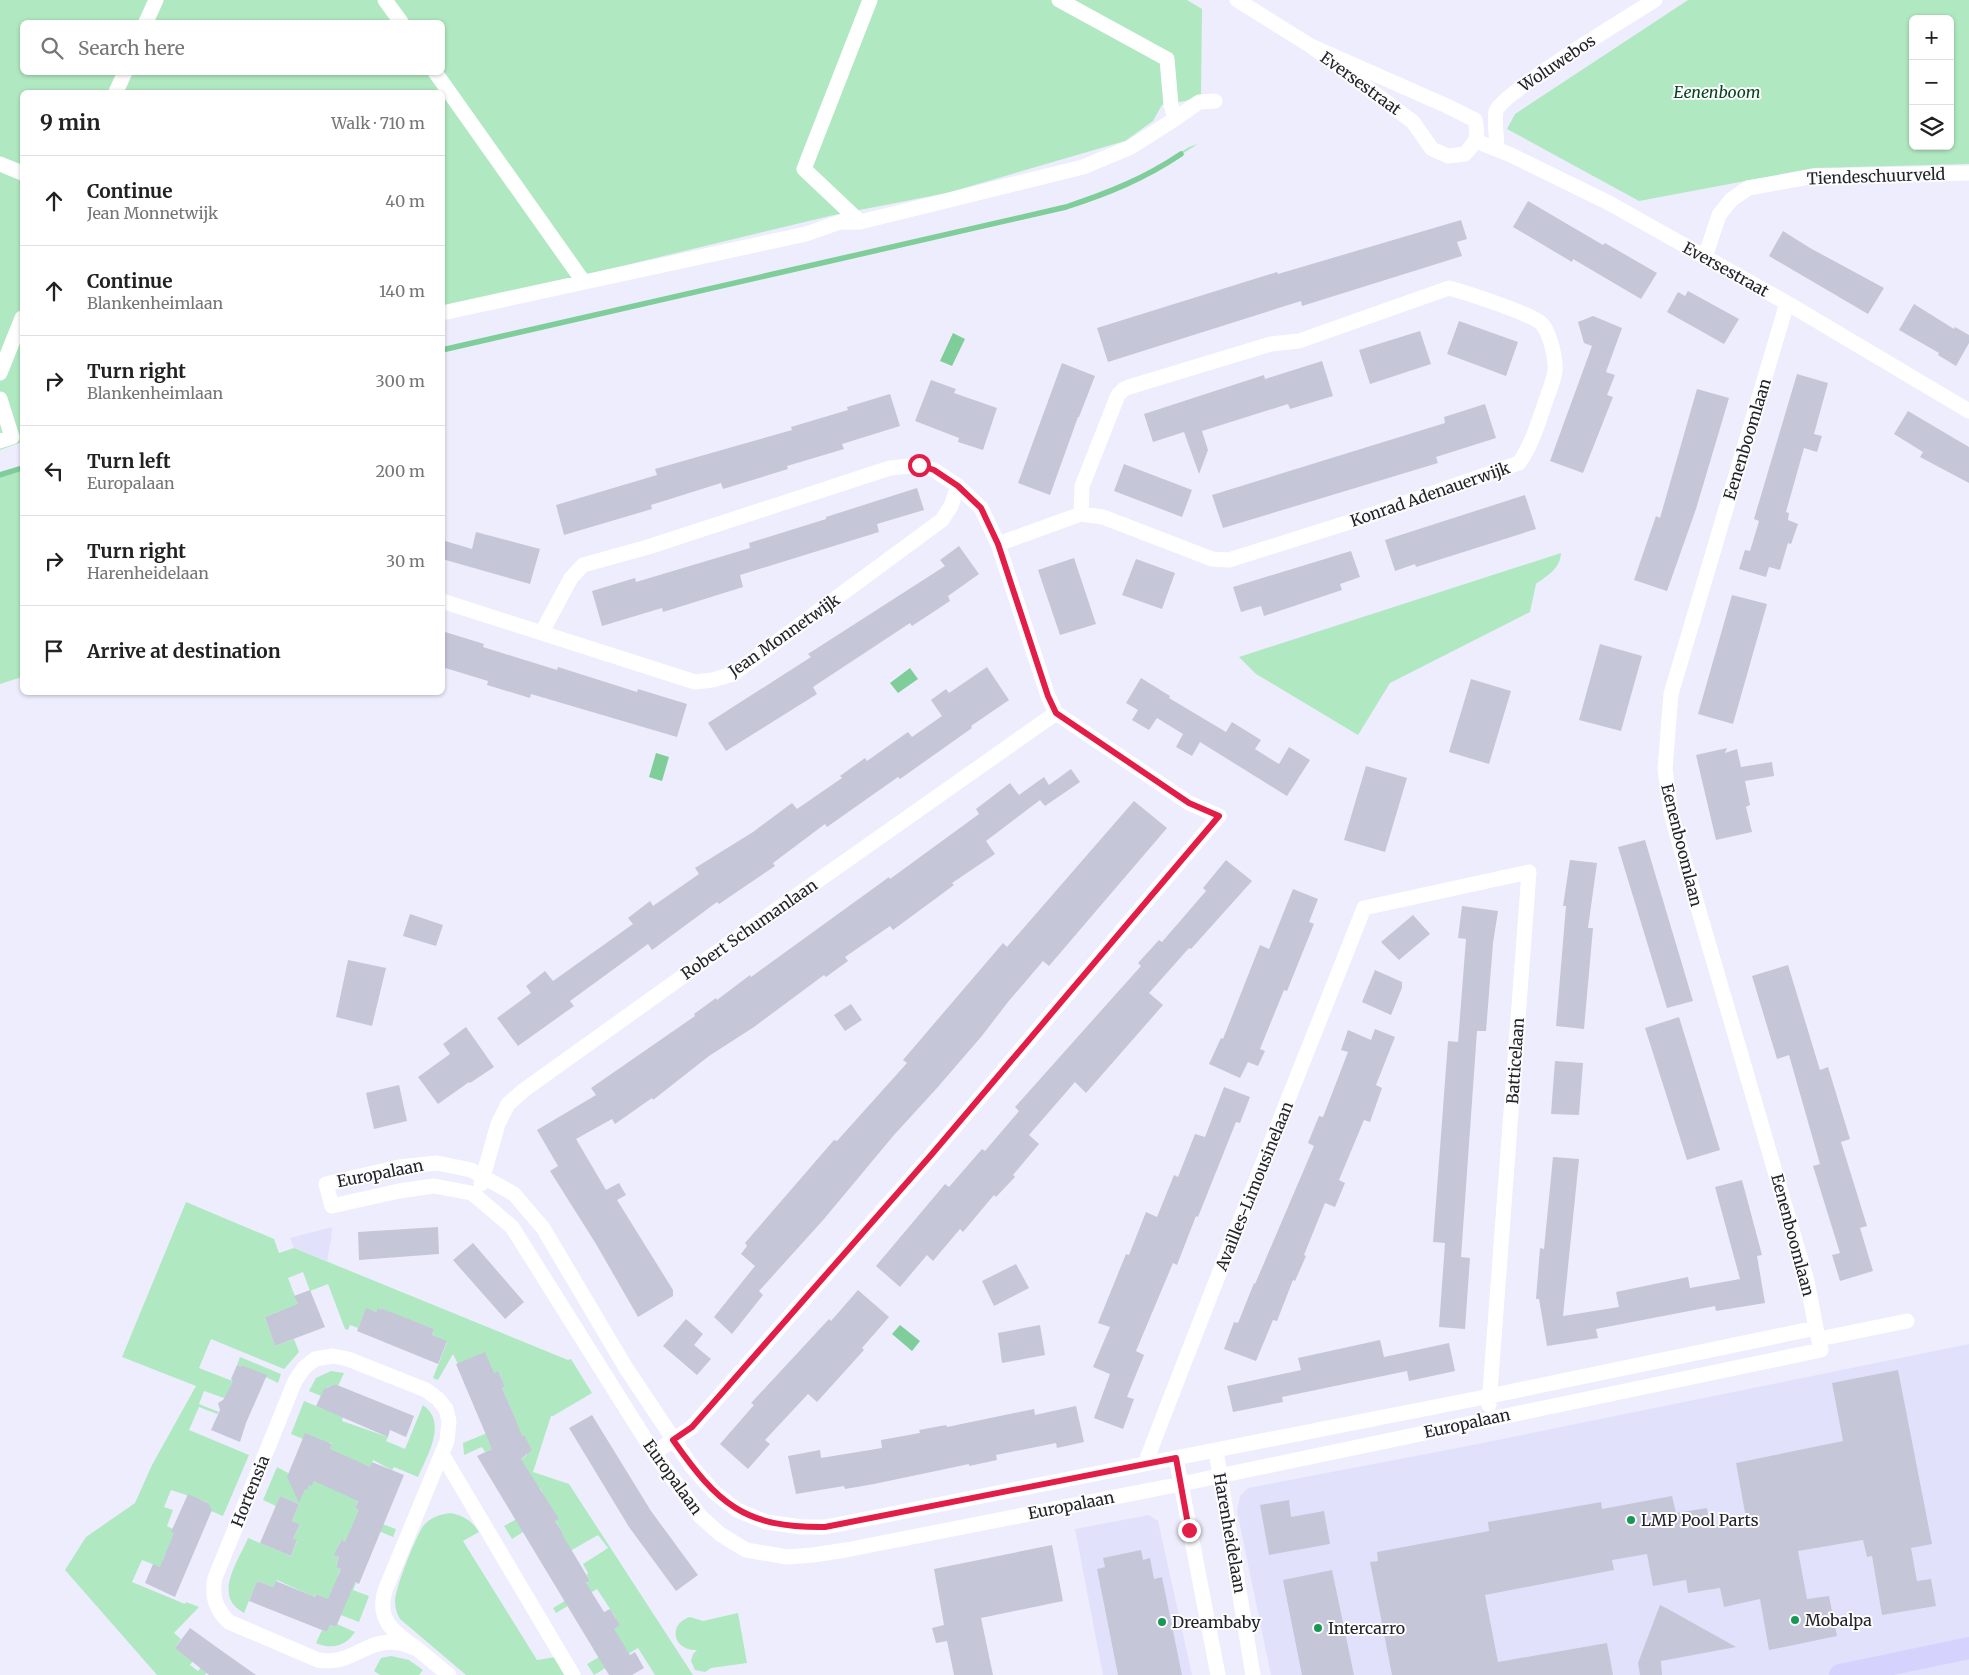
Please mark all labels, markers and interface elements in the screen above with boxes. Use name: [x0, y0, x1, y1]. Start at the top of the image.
map controls: [1909, 15, 1954, 150]
button: +: [1909, 15, 1954, 60]
search box: [20, 20, 445, 75]
street label: Woluwebos: [1514, 30, 1599, 96]
icon: search: [38, 34, 66, 62]
text: Search here: [78, 36, 185, 60]
street label: Eversestraat: [1317, 47, 1406, 119]
button: −: [1909, 60, 1954, 105]
park label: Eenenboom: [1674, 82, 1760, 102]
button: layers: [1909, 105, 1954, 150]
text: 9 min: [40, 109, 100, 136]
text: Walk · 710 m: [331, 113, 425, 133]
street label: Tiendeschuurveld: [1806, 164, 1946, 188]
text: Continue: [87, 179, 173, 203]
icon: ahead: [40, 187, 68, 215]
text: 40 m: [385, 191, 425, 211]
text: Jean Monnetwijk: [87, 203, 218, 223]
street label: Eversestraat: [1680, 237, 1773, 301]
text: Continue: [87, 269, 173, 293]
icon: ahead: [40, 277, 68, 305]
text: 140 m: [379, 281, 425, 301]
text: Blankenheimlaan: [87, 293, 223, 313]
text: Turn right: [87, 359, 186, 383]
icon: right: [40, 367, 68, 395]
text: 300 m: [376, 371, 425, 391]
street label: Eenenboomlaan: [1719, 376, 1775, 502]
text: Blankenheimlaan: [87, 383, 223, 403]
text: Turn left: [87, 449, 171, 473]
route start: [908, 454, 931, 477]
icon: left: [40, 457, 68, 485]
street label: Konrad Adenauerwijk: [1348, 457, 1513, 531]
text: 200 m: [375, 461, 425, 481]
text: Europalaan: [87, 473, 175, 493]
text: Turn right: [87, 539, 186, 563]
icon: right: [40, 547, 68, 575]
text: 30 m: [386, 551, 425, 571]
text: Harenheidelaan: [87, 563, 209, 583]
street label: Jean Monnetwijk: [724, 589, 844, 681]
icon: arrive: [40, 637, 68, 665]
text: Arrive at destination: [87, 639, 281, 663]
street label: Eenenboomlaan: [1657, 782, 1707, 909]
street label: Robert Schumanlaan: [677, 874, 821, 984]
street label: Batticelaan: [1502, 1017, 1528, 1105]
street label: Availles-Limousinelaan: [1210, 1098, 1297, 1274]
street label: Europalaan: [335, 1155, 425, 1191]
street label: Eenenboomlaan: [1767, 1172, 1819, 1299]
street label: Europalaan: [1422, 1404, 1512, 1442]
street label: Europalaan: [639, 1436, 707, 1519]
street label: Hortensia: [227, 1452, 274, 1530]
street label: Harenheidelaan: [1210, 1471, 1250, 1595]
street label: Europalaan: [1026, 1487, 1116, 1523]
place label: LMP Pool Parts: [1641, 1510, 1759, 1530]
marker: LMP Pool Parts: [1625, 1514, 1637, 1526]
route end: [1178, 1519, 1201, 1542]
place label: Mobalpa: [1805, 1610, 1872, 1630]
place label: Dreambaby: [1172, 1612, 1261, 1632]
marker: Mobalpa: [1789, 1614, 1801, 1626]
marker: Dreambaby: [1156, 1616, 1168, 1628]
place label: Intercarro: [1328, 1618, 1405, 1638]
marker: Intercarro: [1312, 1622, 1324, 1634]

